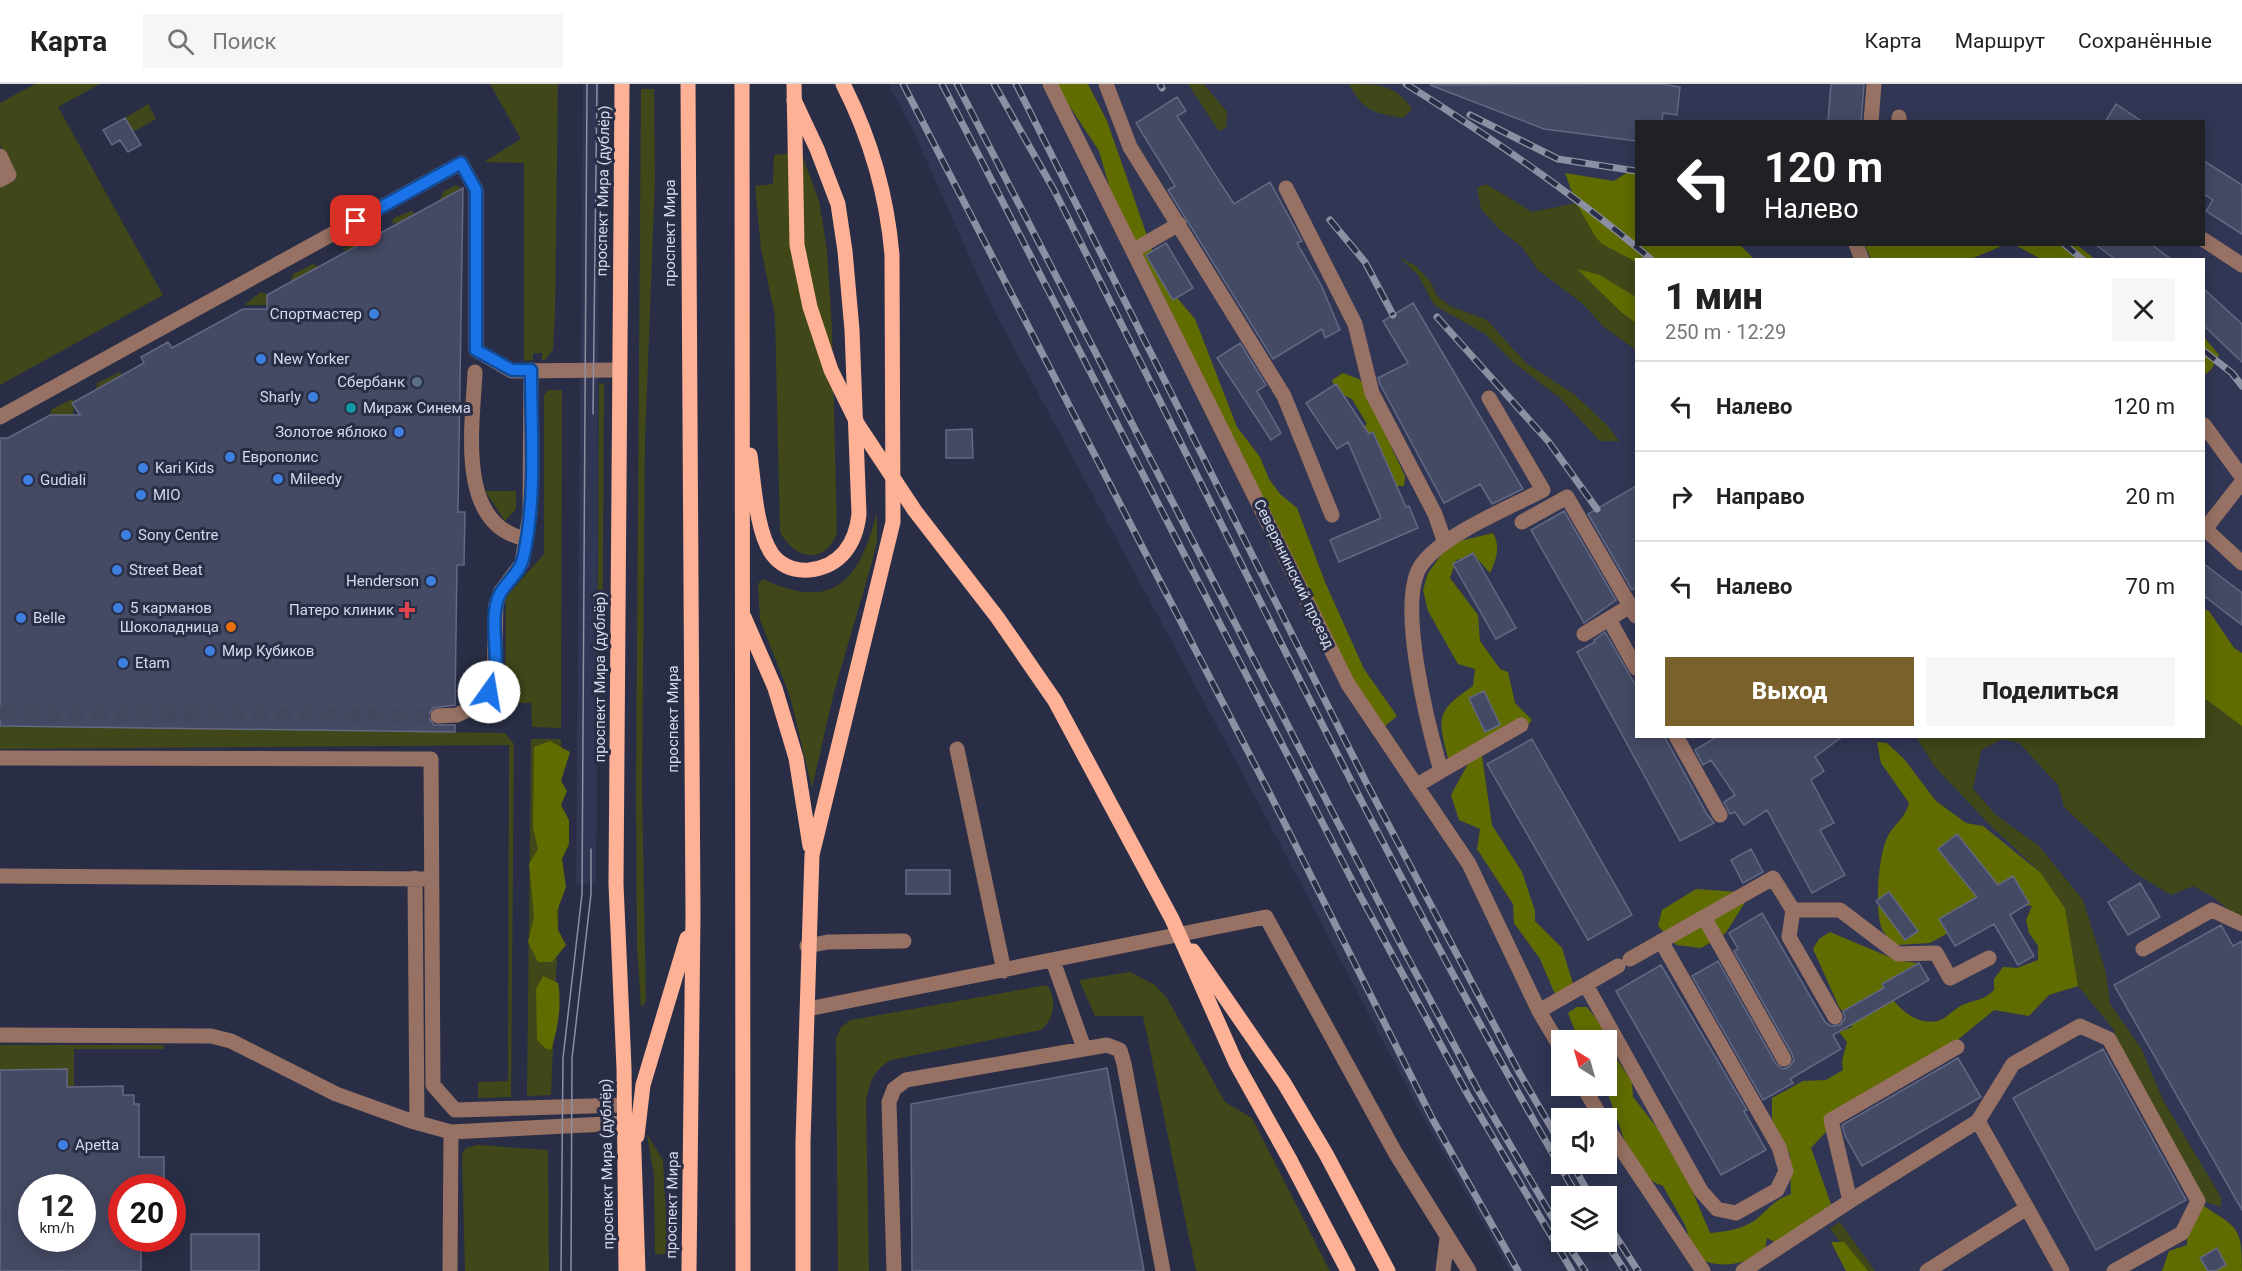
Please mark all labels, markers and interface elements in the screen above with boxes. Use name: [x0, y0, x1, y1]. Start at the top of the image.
search box: [143, 14, 563, 68]
text: Карта: [30, 25, 107, 58]
icon: search: [164, 25, 197, 58]
text: Поиск: [212, 29, 277, 54]
text: Карта: [1865, 29, 1922, 53]
text: Маршрут: [1955, 29, 2045, 53]
text: Сохранённые: [2078, 29, 2212, 53]
street label: проспект Мира (дублёр): [593, 105, 613, 277]
text: 120 m: [1764, 143, 1883, 192]
icon: left: [1665, 144, 1743, 222]
street label: проспект Мира: [661, 179, 679, 287]
text: Налево: [1764, 193, 1859, 225]
pin: [330, 195, 381, 246]
icon: arrive: [339, 204, 372, 237]
text: 1 мин: [1665, 276, 1763, 318]
button: close: [2112, 278, 2175, 341]
place label: Спортмастер: [270, 305, 362, 323]
marker: Спортмастер: [367, 307, 381, 321]
text: 250 m · 12:29: [1665, 320, 1786, 344]
place label: New Yorker: [273, 350, 349, 368]
marker: New Yorker: [254, 352, 268, 366]
place label: Сбербанк: [337, 373, 405, 391]
marker: Сбербанк: [410, 375, 424, 389]
place label: Sharly: [260, 388, 301, 406]
marker: Sharly: [306, 390, 320, 404]
icon: left: [1665, 390, 1698, 423]
text: Налево: [1716, 394, 1793, 419]
text: 120 m: [2113, 394, 2175, 419]
place label: Мираж Синема: [363, 399, 471, 417]
marker: Мираж Синема: [344, 401, 358, 415]
place label: Золотое яблоко: [275, 423, 387, 441]
marker: Золотое яблоко: [392, 425, 406, 439]
place label: Европолис: [242, 448, 319, 466]
marker: Европолис: [223, 450, 237, 464]
place label: Kari Kids: [155, 459, 214, 477]
marker: Kari Kids: [136, 461, 150, 475]
place label: Mileedy: [290, 470, 342, 488]
place label: Gudiali: [40, 471, 86, 489]
marker: Mileedy: [271, 472, 285, 486]
marker: Gudiali: [21, 473, 35, 487]
icon: right: [1665, 480, 1698, 513]
text: Направо: [1716, 484, 1805, 509]
text: 20 m: [2126, 484, 2175, 509]
place label: MIO: [153, 486, 181, 504]
marker: MIO: [134, 488, 148, 502]
street label: Северянинский проезд: [1250, 496, 1338, 652]
place label: Sony Centre: [138, 526, 218, 544]
marker: Sony Centre: [119, 528, 133, 542]
place label: Street Beat: [129, 561, 203, 579]
marker: Street Beat: [110, 563, 124, 577]
icon: left: [1665, 570, 1698, 603]
place label: Henderson: [346, 572, 419, 590]
marker: Henderson: [424, 574, 438, 588]
text: Налево: [1716, 574, 1793, 599]
text: 70 m: [2126, 574, 2175, 599]
street label: проспект Мира (дублёр): [591, 591, 609, 763]
place label: 5 карманов: [130, 599, 212, 617]
marker: 5 карманов: [111, 601, 125, 615]
place label: Патеро клиник: [289, 601, 394, 619]
marker: Патеро клиник: [398, 601, 416, 619]
place label: Belle: [33, 609, 66, 627]
marker: Belle: [14, 611, 28, 625]
place label: Шоколадница: [120, 618, 219, 636]
marker: Шоколадница: [224, 620, 238, 634]
place label: Мир Кубиков: [222, 642, 314, 660]
marker: Мир Кубиков: [203, 644, 217, 658]
place label: Etam: [135, 654, 170, 672]
marker: Etam: [116, 656, 130, 670]
button: Выход: [1665, 657, 1914, 726]
button: Поделиться: [1926, 657, 2175, 726]
position arrow: [457, 660, 521, 724]
street label: проспект Мира: [664, 665, 682, 773]
north arrow: [1551, 1030, 1617, 1096]
map controls: [1551, 1030, 1617, 1252]
street label: проспект Мира (дублёр): [597, 1078, 617, 1250]
button: sound: [1551, 1108, 1617, 1174]
place label: Apetta: [75, 1136, 119, 1154]
marker: Apetta: [56, 1138, 70, 1152]
street label: проспект Мира: [662, 1151, 682, 1259]
speed limit sign: 20: [108, 1174, 186, 1252]
button: layers: [1551, 1186, 1617, 1252]
text: 12: [40, 1188, 74, 1223]
text: km/h: [39, 1219, 75, 1237]

